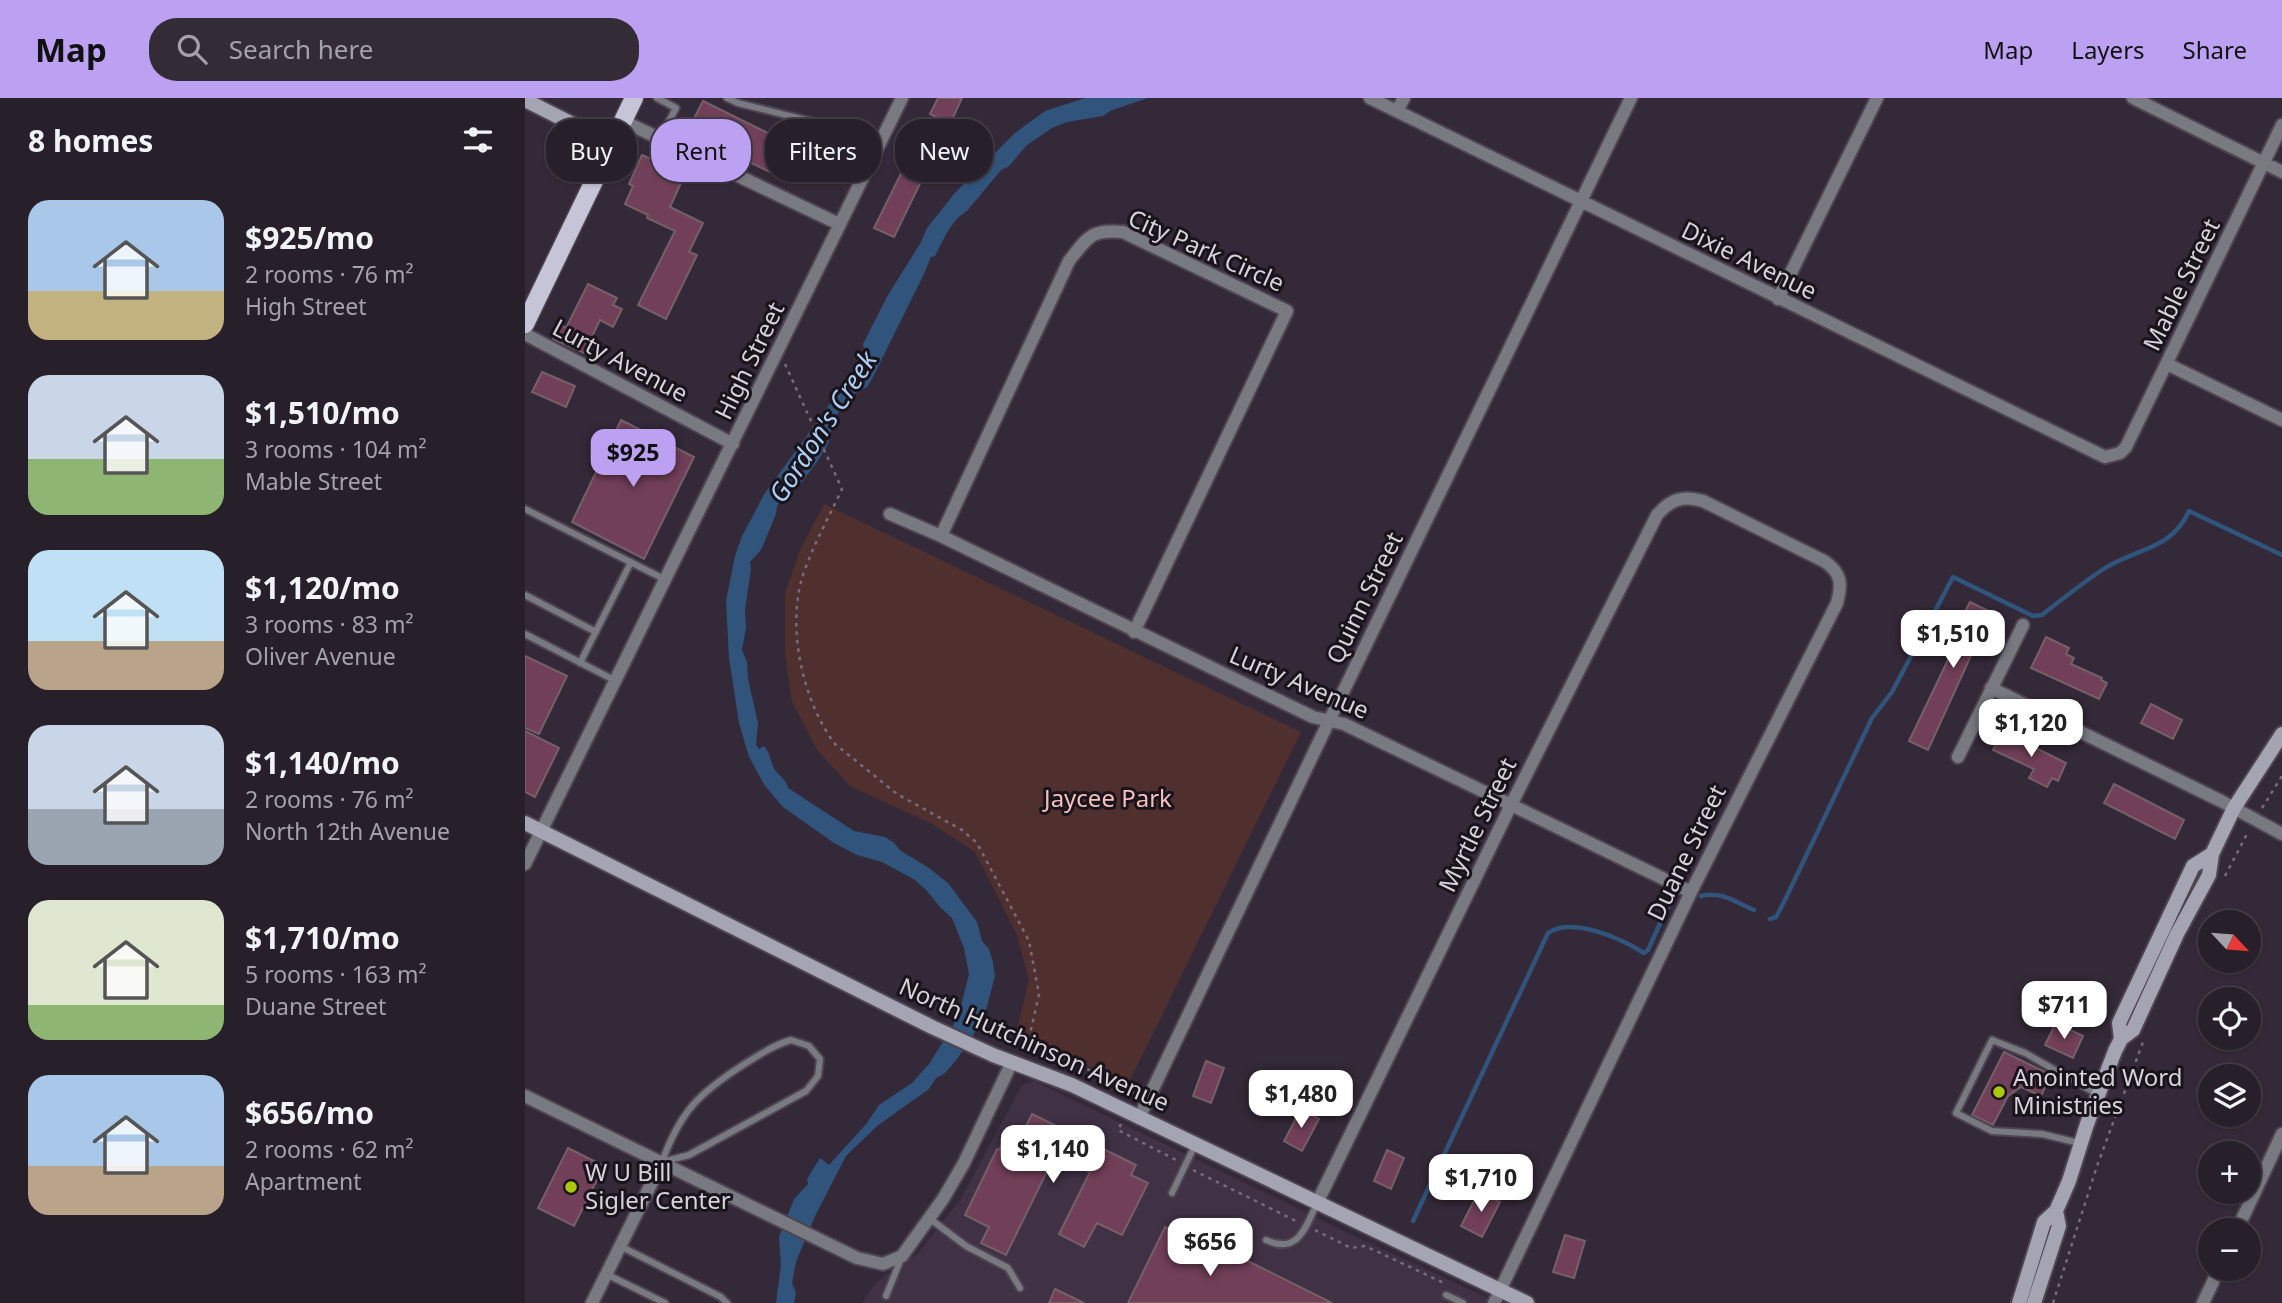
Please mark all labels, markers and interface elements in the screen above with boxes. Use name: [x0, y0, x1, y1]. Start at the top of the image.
search box: [149, 18, 639, 81]
text: Map: [35, 27, 107, 72]
icon: search: [173, 30, 211, 68]
text: Search here: [229, 31, 373, 67]
text: Map: [1983, 33, 2033, 66]
text: Layers: [2071, 33, 2145, 66]
text: Share: [2183, 33, 2247, 66]
chip: Buy: [546, 119, 637, 182]
chip: Rent: [651, 119, 751, 182]
chip: Filters: [765, 119, 881, 182]
chip: New: [895, 119, 993, 182]
text: 8 homes: [28, 120, 153, 161]
icon: filters: [459, 121, 497, 159]
street label: City Park Circle: [1123, 200, 1290, 299]
street label: Dixie Avenue: [1677, 213, 1823, 307]
street label: Mable Street: [2134, 213, 2227, 356]
text: $925/mo: [245, 217, 374, 258]
icon: home: [84, 228, 168, 312]
text: 2 rooms · 76 m²: [245, 258, 414, 290]
text: High Street: [245, 290, 367, 322]
street label: High Street: [706, 296, 791, 425]
street label: Lurty Avenue: [547, 310, 694, 409]
water label: Gordon's Creek: [760, 343, 885, 509]
text: $1,510/mo: [245, 392, 400, 433]
icon: home: [84, 403, 168, 487]
pin: $925: [592, 430, 674, 489]
text: 3 rooms · 104 m²: [245, 433, 427, 465]
text: $925: [607, 436, 659, 468]
text: Mable Street: [245, 465, 382, 497]
street label: Quinn Street: [1318, 526, 1410, 669]
text: $1,120/mo: [245, 567, 400, 608]
icon: home: [84, 578, 168, 662]
text: 3 rooms · 83 m²: [245, 608, 414, 640]
pin: $1,510: [1896, 610, 2010, 670]
text: $1,510: [1917, 617, 1989, 649]
street label: Lurty Avenue: [1225, 637, 1374, 726]
text: Oliver Avenue: [245, 640, 396, 672]
pin: $1,120: [1974, 700, 2088, 759]
text: $1,120: [1995, 706, 2067, 738]
text: $1,140/mo: [245, 742, 400, 783]
street label: Myrtle Street: [1430, 751, 1524, 897]
icon: home: [84, 753, 168, 837]
street label: Duane Street: [1639, 779, 1733, 926]
park label: Jaycee Park: [1042, 781, 1172, 814]
text: 2 rooms · 76 m²: [245, 783, 414, 815]
text: North 12th Avenue: [245, 815, 450, 847]
north arrow: [2198, 910, 2261, 973]
map controls: [2198, 910, 2261, 1281]
text: $1,710/mo: [245, 917, 400, 958]
icon: home: [84, 928, 168, 1012]
text: 5 rooms · 163 m²: [245, 958, 427, 990]
street label: North Hutchinson Avenue: [894, 969, 1175, 1118]
pin: $711: [2023, 982, 2105, 1041]
button: locate: [2198, 987, 2261, 1050]
text: $711: [2038, 988, 2090, 1020]
text: Duane Street: [245, 990, 386, 1022]
place label: Anointed Word Ministries: [2013, 1060, 2182, 1121]
button: layers: [2198, 1064, 2261, 1127]
pin: $1,480: [1244, 1070, 1358, 1130]
text: $1,480: [1265, 1077, 1337, 1109]
marker: Anointed Word Ministries: [1991, 1084, 2007, 1100]
text: $656/mo: [245, 1092, 374, 1133]
icon: home: [84, 1103, 168, 1187]
pin: $1,140: [996, 1126, 1110, 1185]
text: $1,140: [1017, 1132, 1089, 1164]
text: 2 rooms · 62 m²: [245, 1133, 414, 1165]
button: +: [2198, 1141, 2261, 1204]
pin: $1,710: [1424, 1154, 1538, 1214]
place label: W U Bill Sigler Center: [585, 1155, 731, 1216]
text: $1,710: [1445, 1161, 1517, 1193]
text: Apartment: [245, 1165, 362, 1197]
marker: W U Bill Sigler Center: [563, 1179, 579, 1195]
pin: $656: [1169, 1218, 1251, 1278]
button: −: [2198, 1218, 2261, 1281]
text: $656: [1184, 1225, 1236, 1257]

